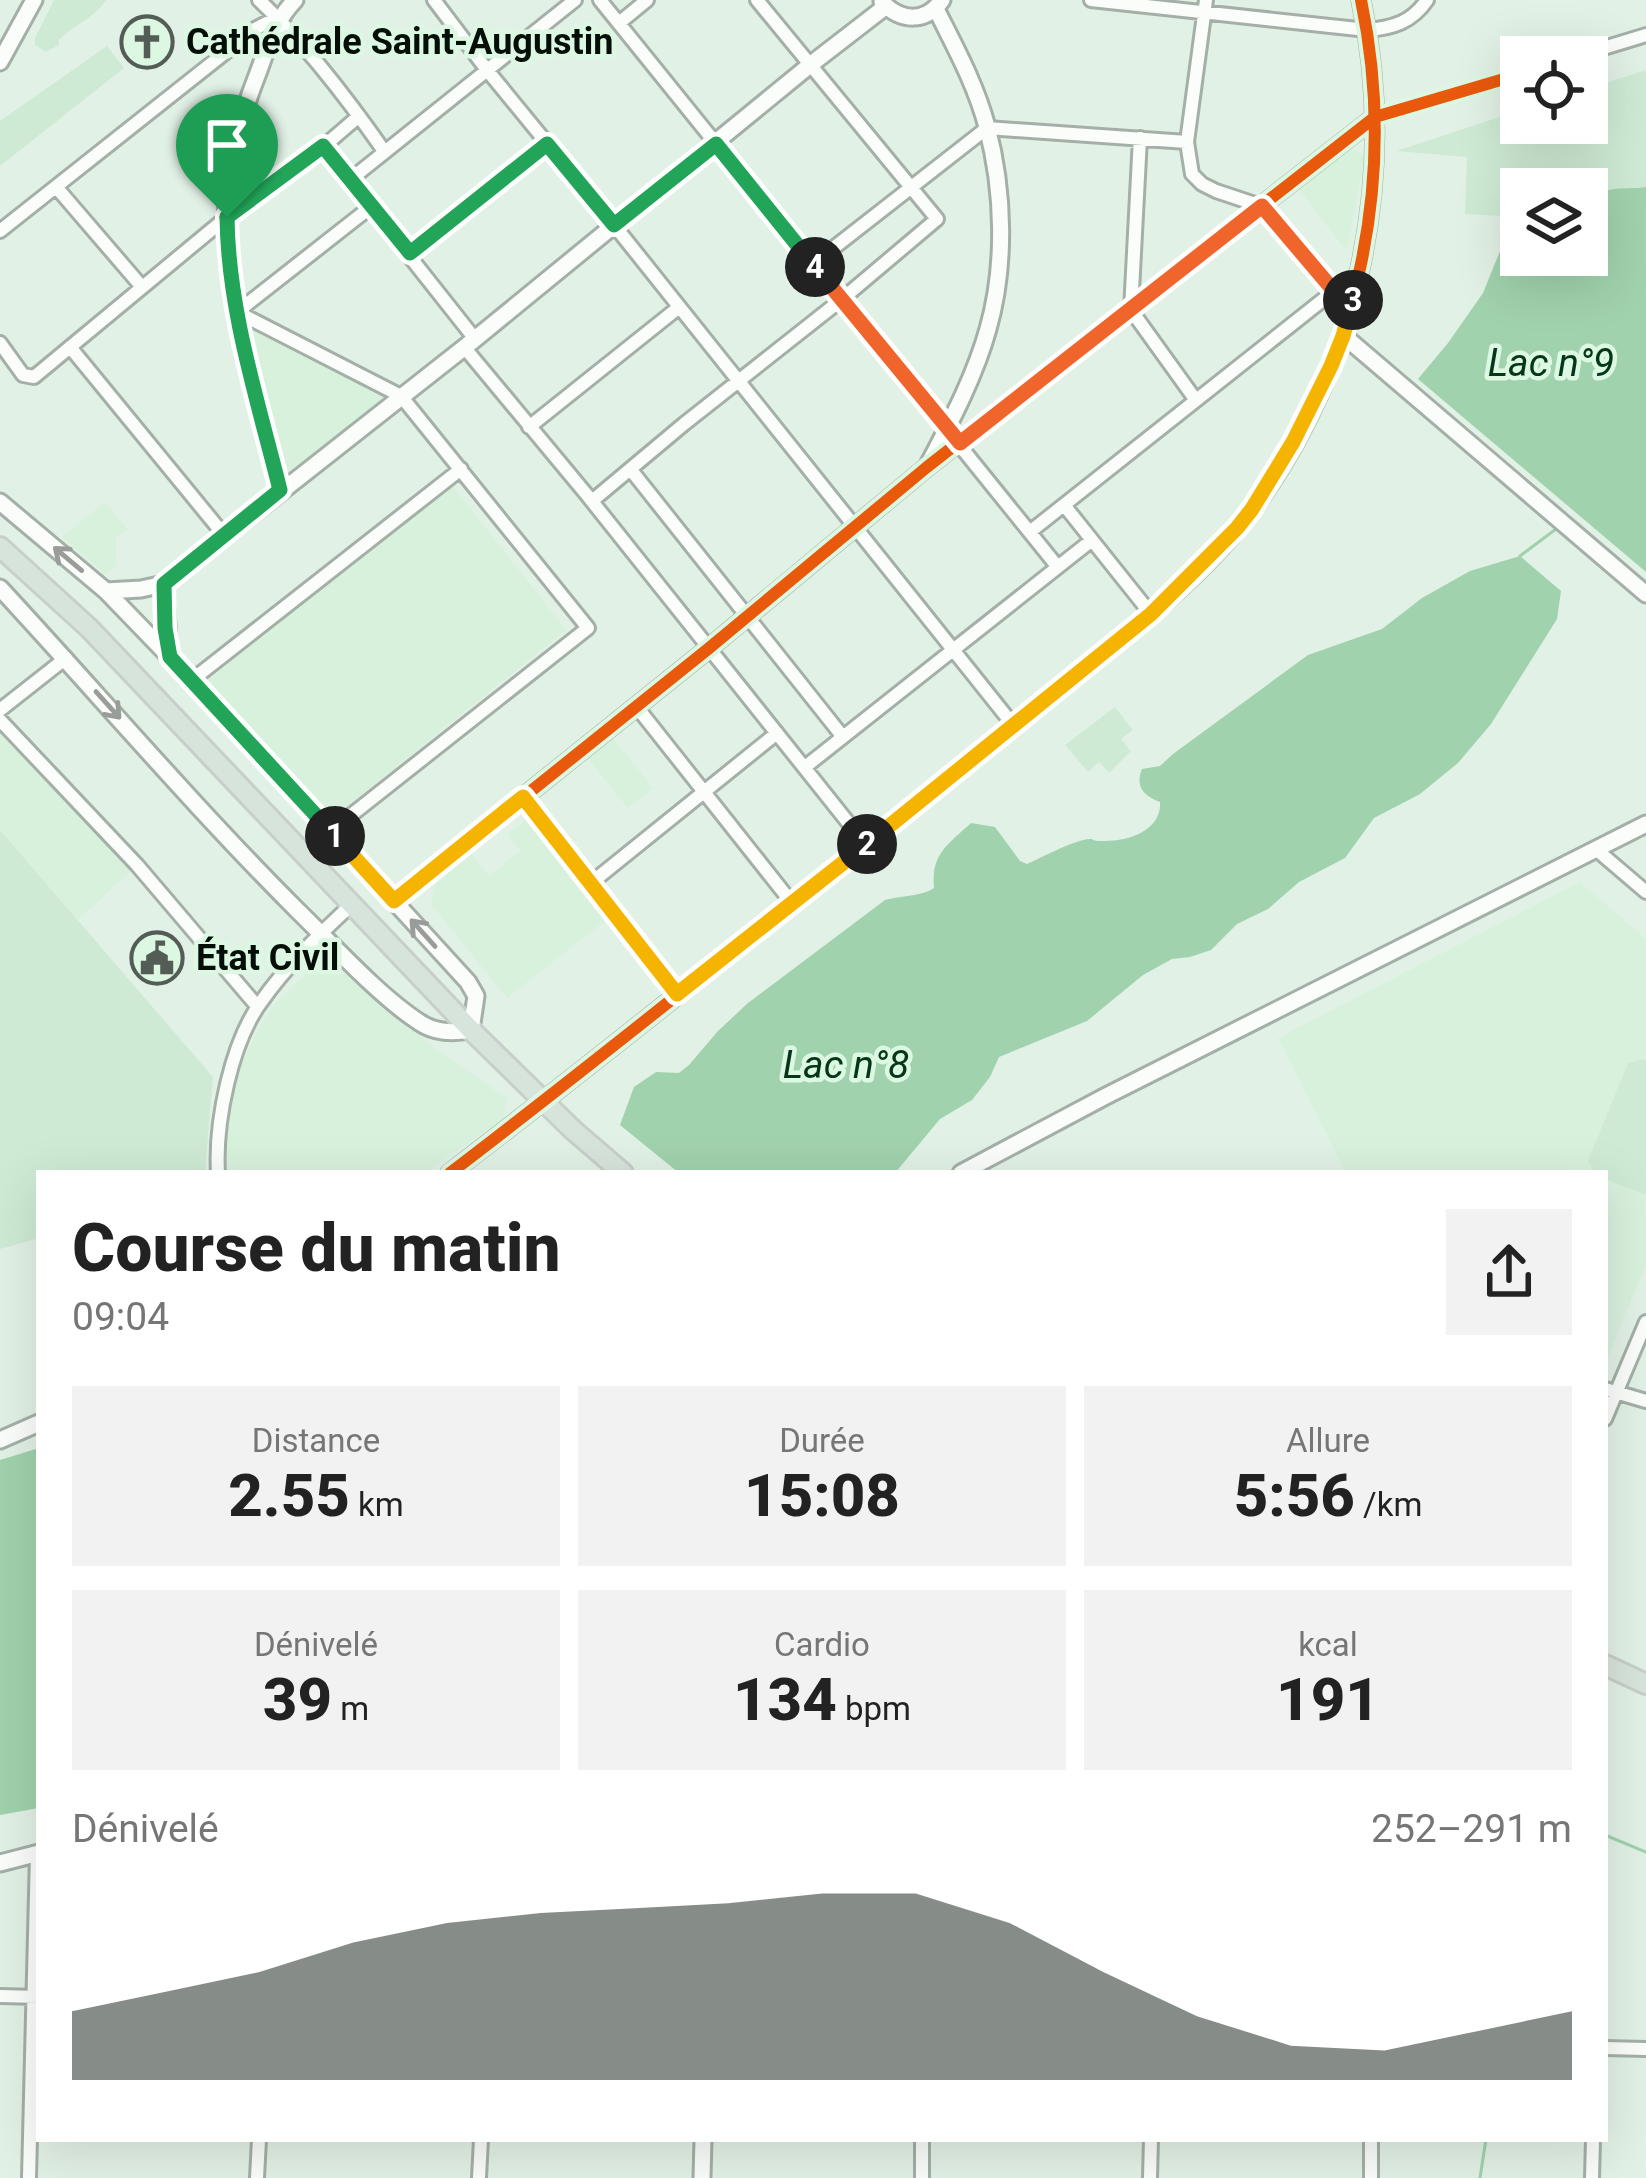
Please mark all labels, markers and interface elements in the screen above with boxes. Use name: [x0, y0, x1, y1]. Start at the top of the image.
church icon: Cathédrale Saint-Augustin: [119, 14, 175, 70]
place label: Cathédrale Saint-Augustin: [186, 21, 613, 63]
map controls: [1500, 36, 1608, 276]
button: locate: [1500, 36, 1608, 144]
pin: [176, 94, 278, 217]
icon: arrive: [194, 112, 260, 178]
button: layers: [1500, 168, 1608, 276]
pin: 4: [785, 237, 845, 297]
text: 4: [806, 247, 824, 286]
pin: 3: [1323, 270, 1383, 330]
text: 3: [1344, 280, 1362, 319]
water label: Lac n°9: [1488, 340, 1614, 386]
one-way arrow: [53, 546, 84, 573]
one-way arrow: [94, 689, 121, 719]
pin: 1: [305, 806, 365, 866]
pin: 2: [837, 814, 897, 874]
text: 1: [326, 816, 344, 855]
text: 2: [858, 824, 876, 863]
one-way arrow: [410, 918, 437, 948]
public building icon: État Civil: [129, 930, 185, 986]
place label: État Civil: [196, 936, 339, 979]
water label: Lac n°8: [783, 1042, 909, 1088]
button: share: [1446, 1209, 1572, 1335]
text: Course du matin: [72, 1210, 561, 1287]
text: 09:04: [72, 1294, 169, 1340]
text: Distance: [252, 1421, 380, 1460]
text: Durée: [779, 1421, 865, 1460]
text: Allure: [1286, 1421, 1370, 1460]
text: 2.55: [228, 1460, 350, 1531]
text: 15:08: [744, 1460, 900, 1531]
text: 5:56: [1234, 1460, 1355, 1531]
text: km: [350, 1485, 404, 1524]
text: /km: [1355, 1485, 1422, 1524]
text: Dénivelé: [254, 1625, 378, 1664]
text: Cardio: [774, 1625, 870, 1664]
text: kcal: [1298, 1625, 1358, 1664]
text: 39: [263, 1664, 332, 1735]
text: 134: [733, 1664, 837, 1735]
text: 191: [1276, 1664, 1380, 1735]
text: m: [332, 1689, 369, 1728]
text: bpm: [837, 1689, 911, 1728]
text: Dénivelé: [72, 1806, 219, 1852]
text: 252–291 m: [1371, 1806, 1572, 1852]

